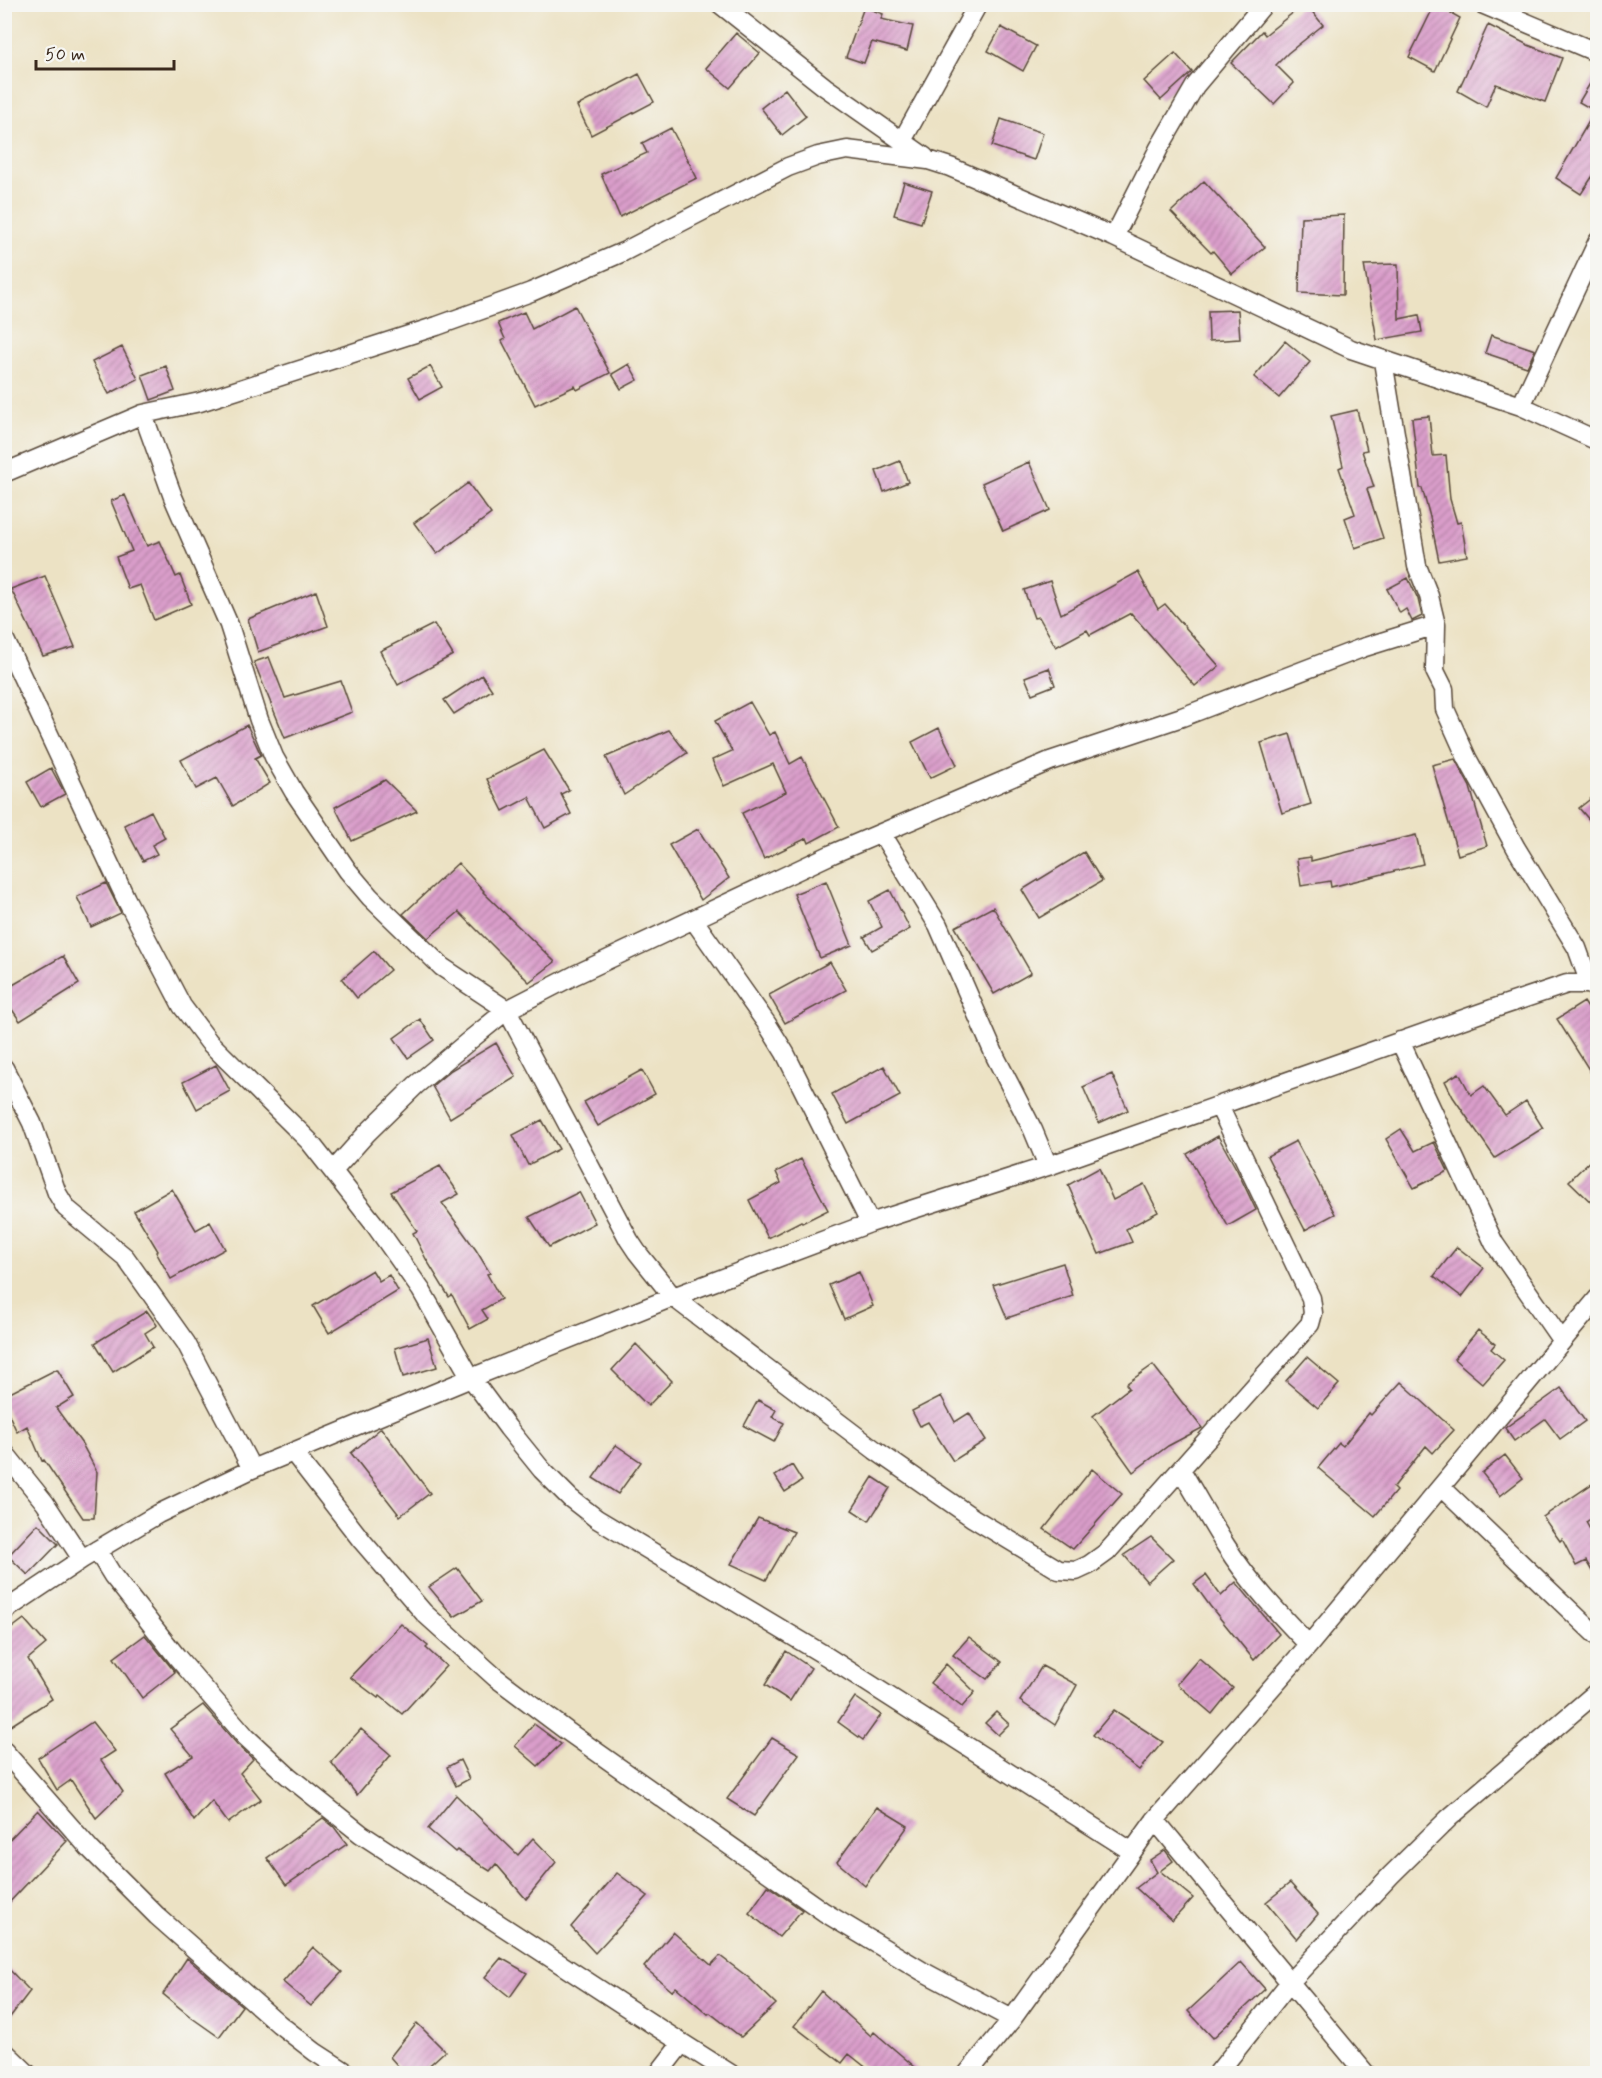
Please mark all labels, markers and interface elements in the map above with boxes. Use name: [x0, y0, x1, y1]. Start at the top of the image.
scale bar: [36, 33, 174, 71]
text: 50 m: [45, 43, 85, 67]

